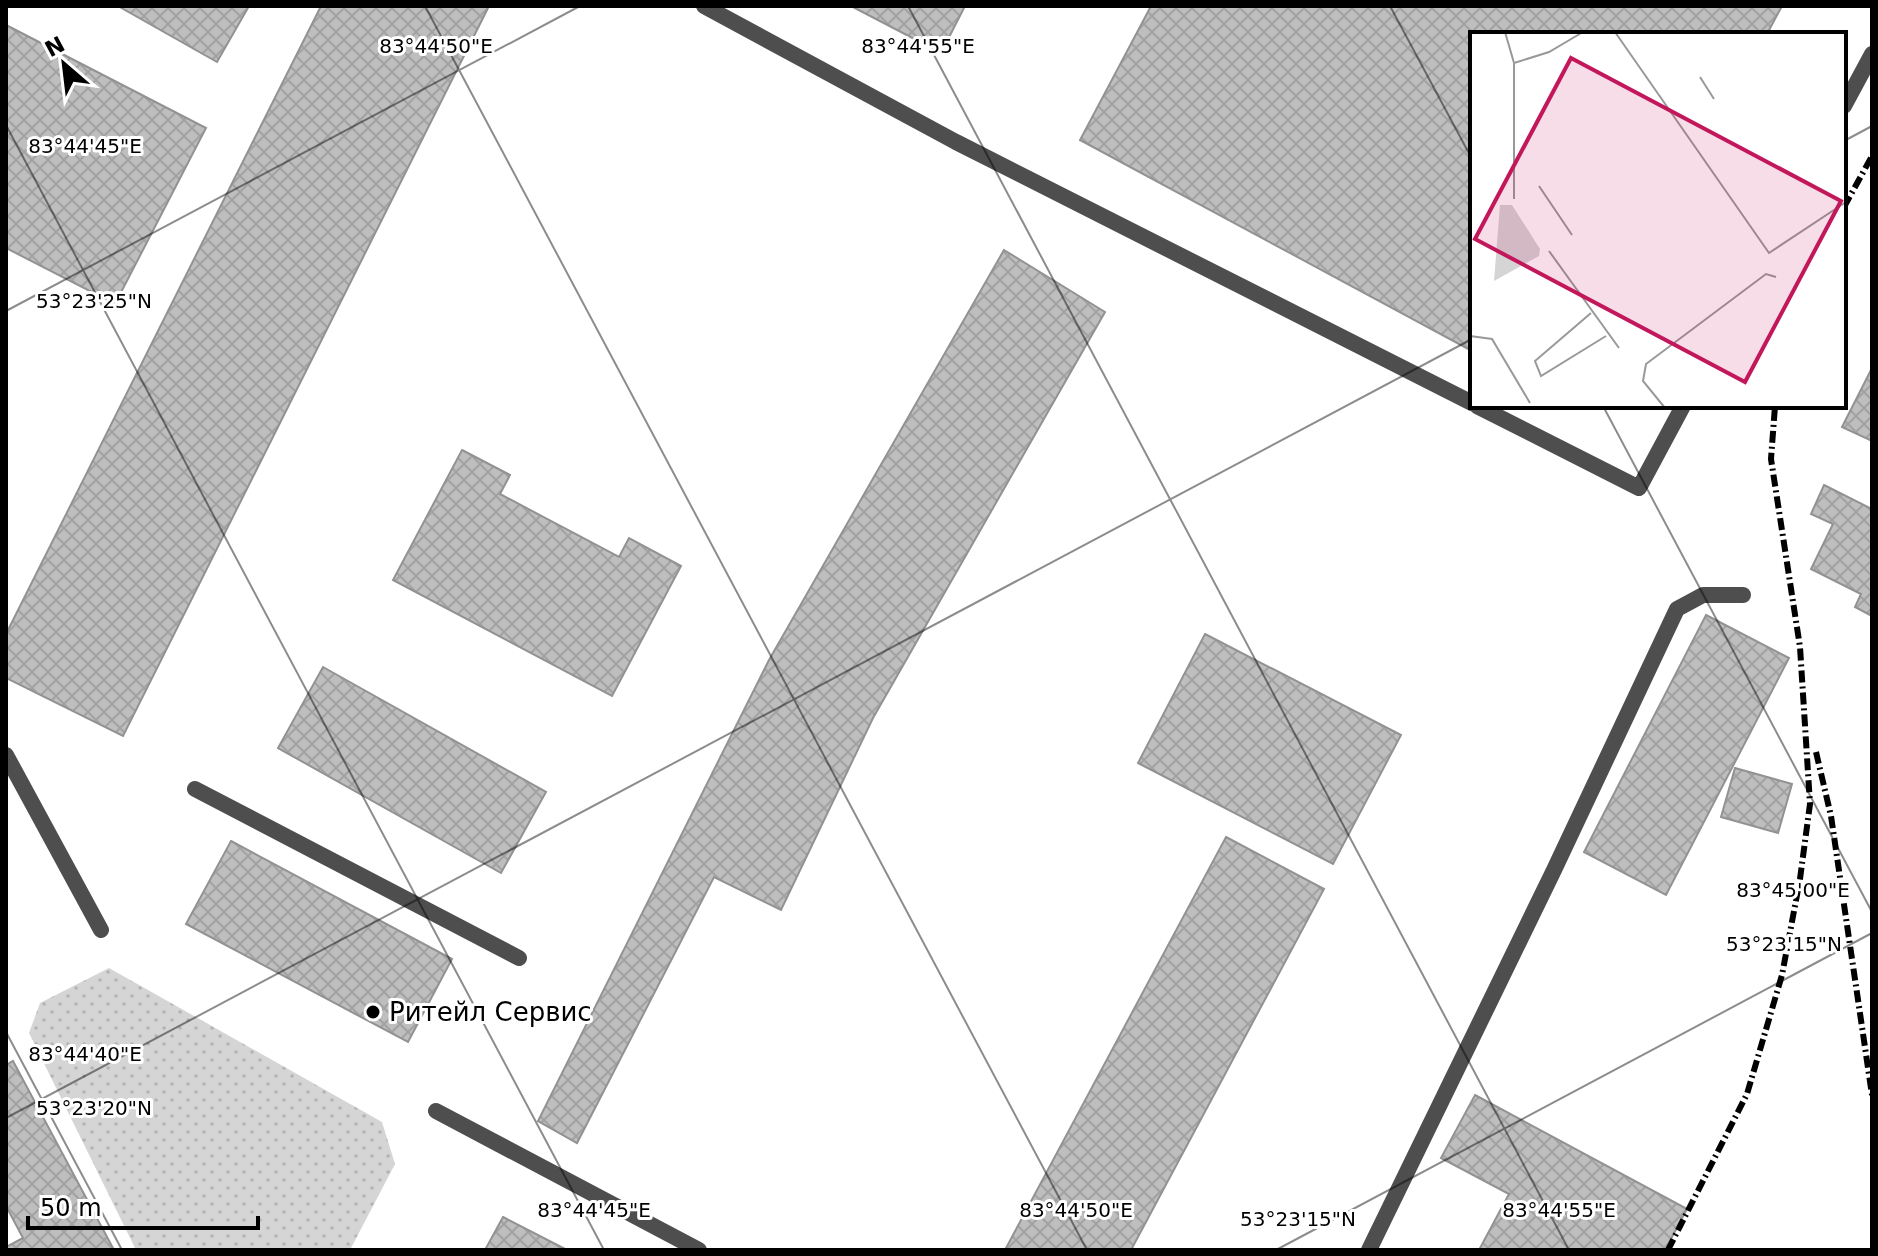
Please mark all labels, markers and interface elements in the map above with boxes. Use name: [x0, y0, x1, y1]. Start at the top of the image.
north arrow: [24, 24, 104, 104]
text: N: [41, 31, 69, 62]
inset map: [1470, 32, 1846, 408]
text: 83°44'50"E: [379, 34, 493, 58]
text: 83°44'55"E: [861, 34, 975, 58]
text: 83°44'45"E: [28, 134, 142, 158]
text: 53°23'25"N: [36, 289, 152, 313]
text: 83°45'00"E: [1736, 878, 1850, 902]
text: 53°23'15"N: [1726, 932, 1842, 956]
place label: Ритейл Сервис: [389, 997, 592, 1027]
marker: Ритейл Сервис: [364, 1003, 382, 1021]
text: 83°44'40"E: [28, 1042, 142, 1066]
text: 53°23'20"N: [36, 1096, 152, 1120]
scale bar: [28, 1180, 258, 1230]
text: 50 m: [40, 1194, 102, 1222]
text: 83°44'45"E: [537, 1198, 651, 1222]
text: 83°44'50"E: [1019, 1198, 1133, 1222]
text: 83°44'55"E: [1502, 1198, 1616, 1222]
text: 53°23'15"N: [1240, 1207, 1356, 1231]

